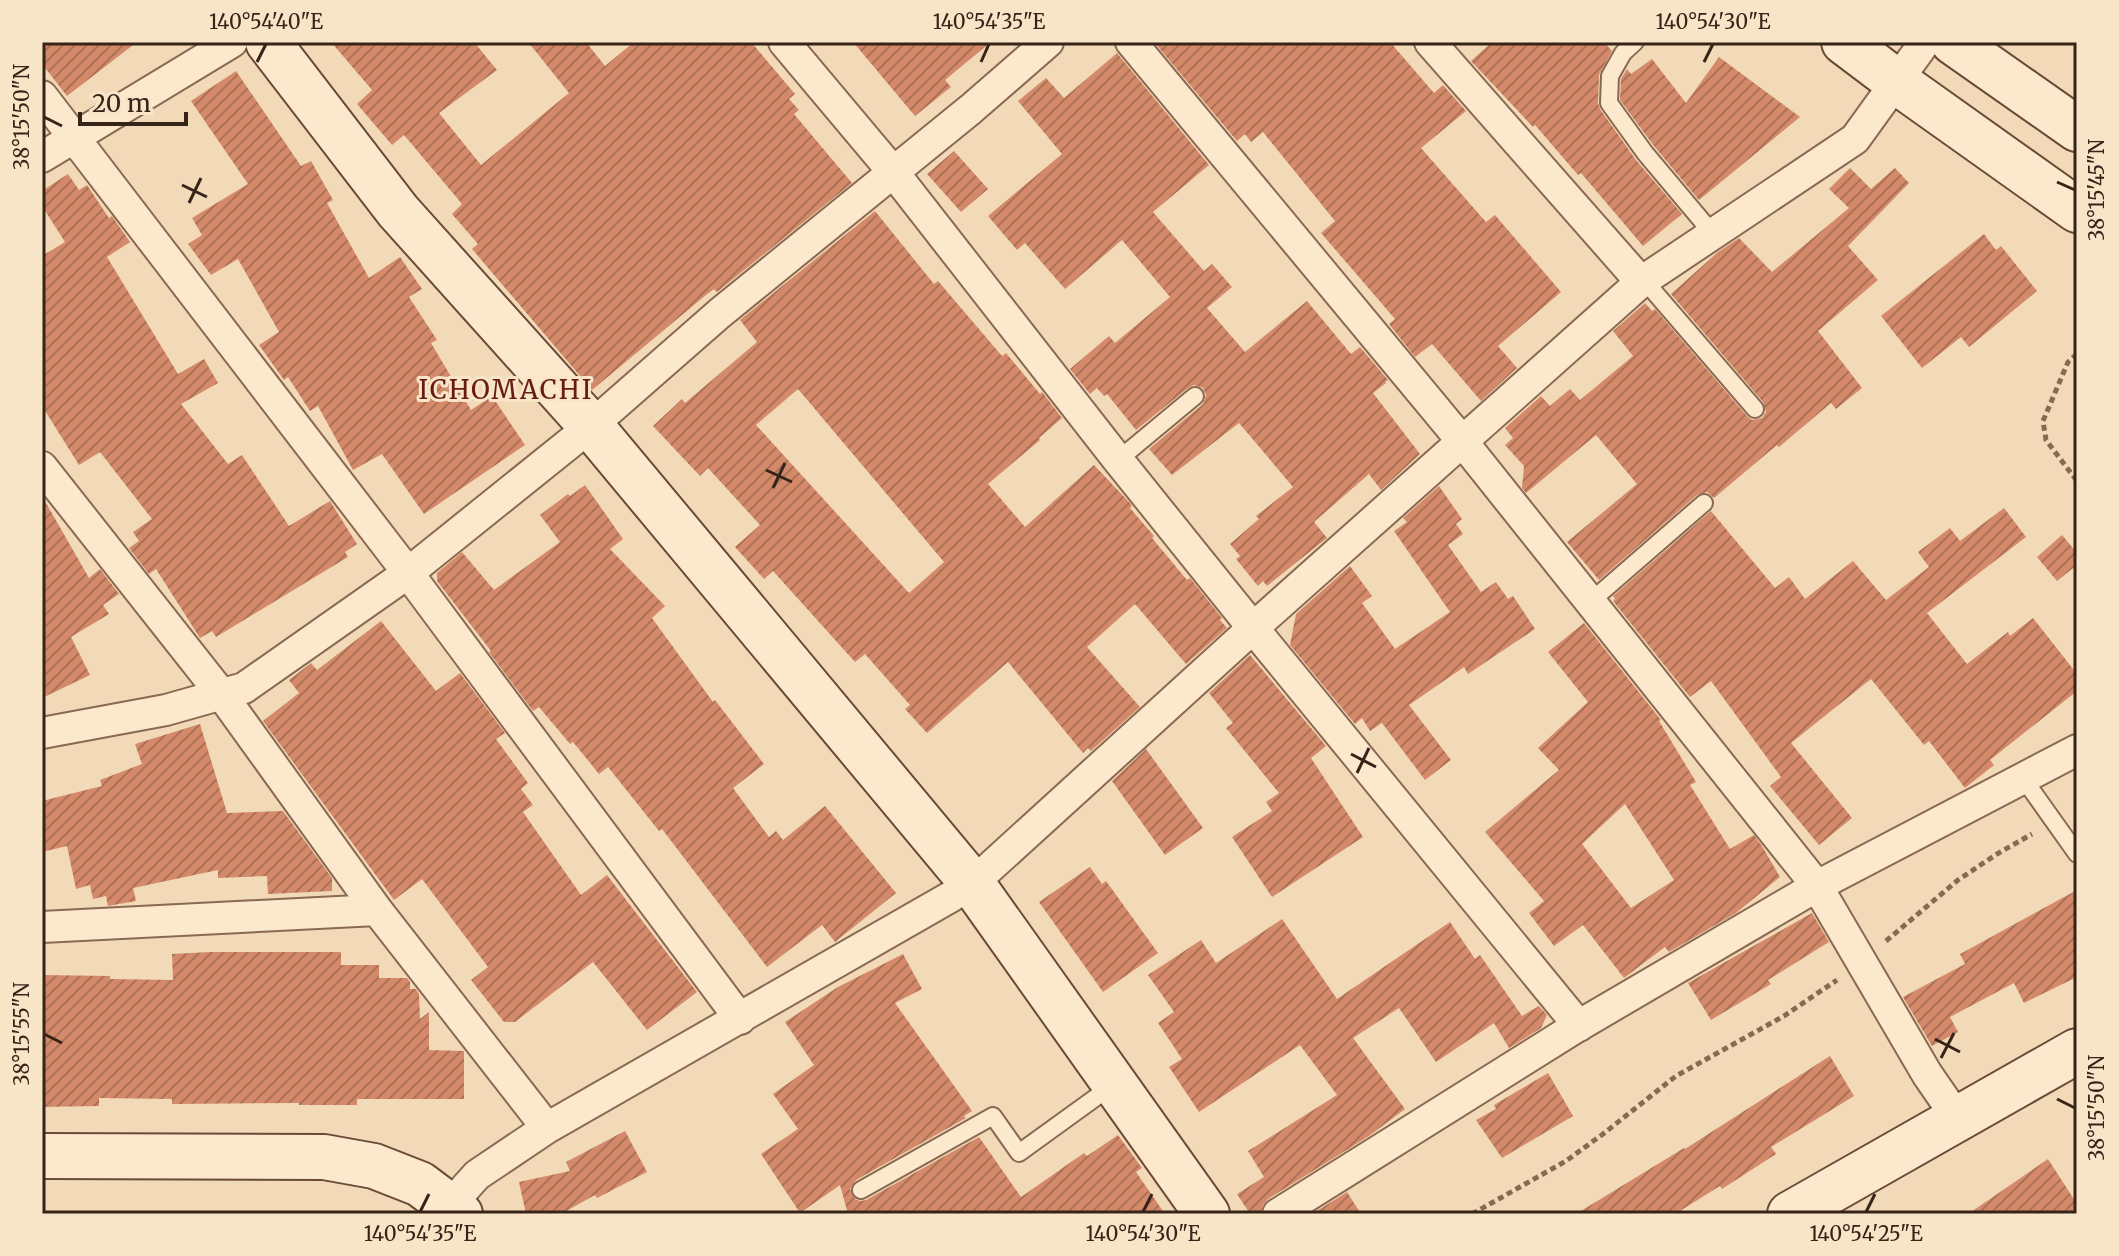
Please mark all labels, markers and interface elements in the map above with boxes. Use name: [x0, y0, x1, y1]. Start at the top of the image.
text: 140°54'40"E: [209, 9, 323, 34]
text: 140°54'35"E: [933, 9, 1045, 34]
text: 140°54'30"E: [1656, 9, 1771, 34]
text: 38°15'50"N: [9, 64, 34, 170]
scale bar: [80, 76, 186, 126]
text: 20 m: [92, 88, 151, 119]
text: 38°15'45"N: [2084, 139, 2109, 241]
district label: ICHOMACHI: [419, 373, 593, 406]
text: 38°15'55"N: [9, 982, 34, 1086]
text: 38°15'50"N: [2084, 1055, 2109, 1161]
text: 140°54'35"E: [364, 1221, 476, 1246]
text: 140°54'30"E: [1086, 1221, 1201, 1246]
text: 140°54'25"E: [1809, 1221, 1923, 1246]

